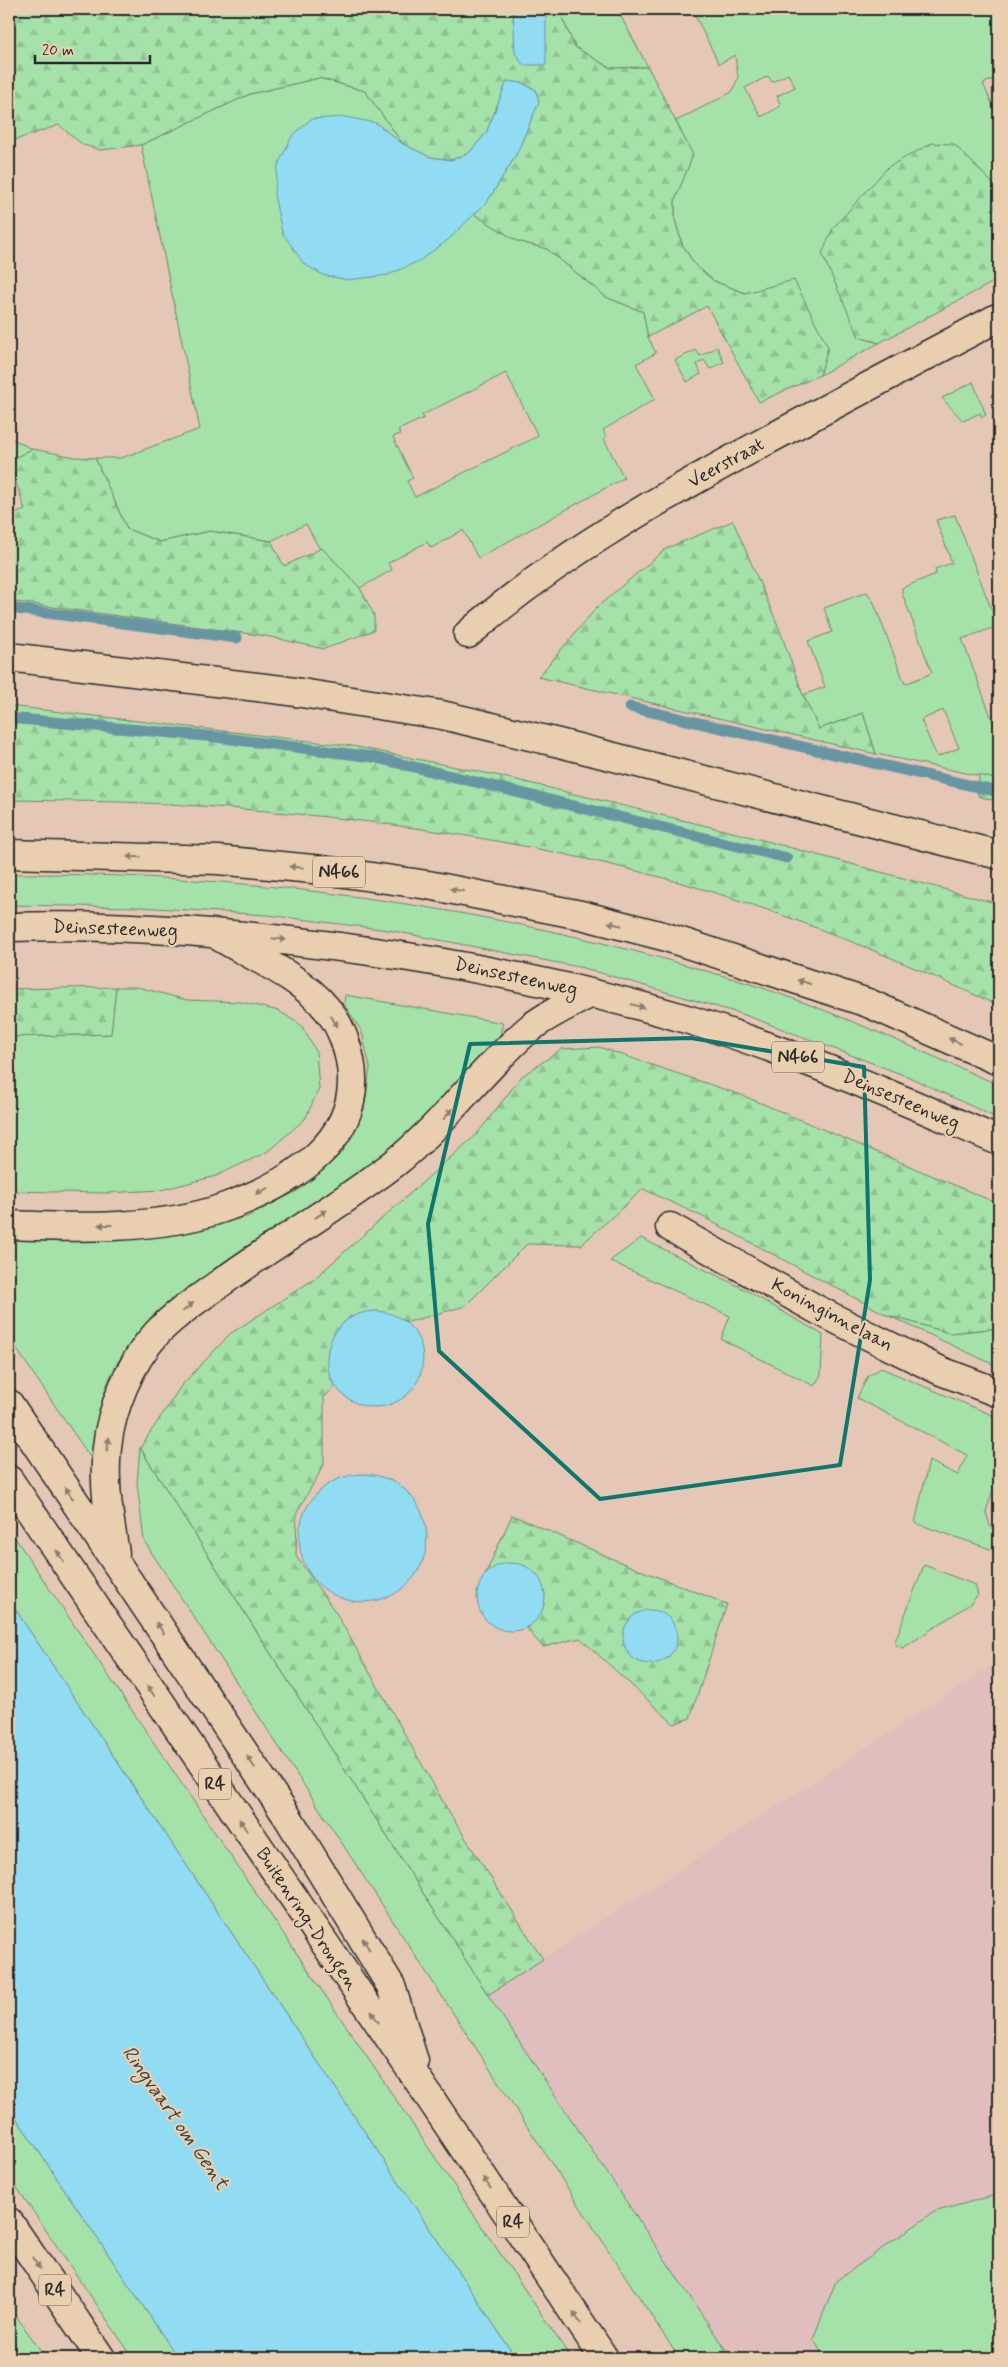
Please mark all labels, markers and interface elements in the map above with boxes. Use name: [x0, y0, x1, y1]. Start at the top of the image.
scale bar: [35, 32, 150, 64]
text: 20 m: [42, 41, 74, 61]
street label: Veerstraat: [683, 432, 769, 494]
one-way arrow: [125, 853, 141, 861]
road number: N466: [313, 856, 365, 888]
one-way arrow: [287, 863, 303, 871]
one-way arrow: [448, 886, 464, 894]
street label: Deinsesteenweg: [52, 914, 178, 946]
one-way arrow: [608, 920, 623, 928]
one-way arrow: [271, 935, 287, 943]
street label: Deinsesteenweg: [452, 952, 580, 1004]
one-way arrow: [796, 978, 811, 986]
one-way arrow: [630, 1002, 645, 1010]
one-way arrow: [330, 1014, 339, 1027]
one-way arrow: [948, 1037, 962, 1045]
road number: N466: [772, 1042, 824, 1072]
street label: Deinsesteenweg: [838, 1064, 964, 1138]
one-way arrow: [442, 1107, 453, 1120]
one-way arrow: [255, 1187, 269, 1195]
one-way arrow: [314, 1209, 327, 1219]
one-way arrow: [97, 1221, 113, 1229]
street label: Koninginnelaan: [766, 1272, 897, 1358]
one-way arrow: [181, 1302, 194, 1313]
one-way arrow: [104, 1435, 112, 1451]
one-way arrow: [64, 1486, 74, 1500]
one-way arrow: [55, 1550, 65, 1563]
one-way arrow: [155, 1621, 165, 1634]
one-way arrow: [147, 1684, 156, 1698]
one-way arrow: [246, 1755, 256, 1769]
road number: R4: [199, 1768, 231, 1800]
one-way arrow: [238, 1818, 248, 1832]
street label: Buitenring-Drongen: [247, 1843, 364, 1997]
one-way arrow: [361, 1938, 370, 1951]
one-way arrow: [370, 2010, 380, 2024]
water label: Ringvaart om Gent: [113, 2040, 236, 2198]
one-way arrow: [482, 2176, 491, 2189]
road number: R4: [497, 2206, 529, 2238]
one-way arrow: [31, 2256, 41, 2269]
road number: R4: [39, 2274, 71, 2306]
one-way arrow: [572, 2311, 582, 2324]

